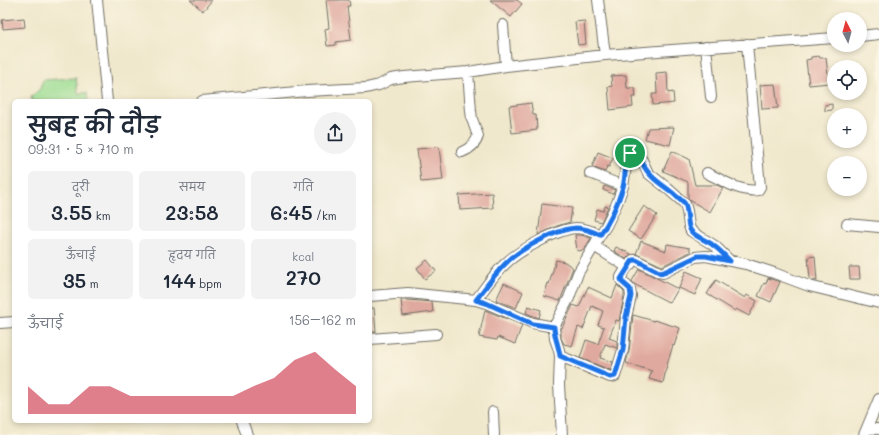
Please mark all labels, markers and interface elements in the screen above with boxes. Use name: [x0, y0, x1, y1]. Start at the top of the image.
north arrow: [827, 12, 867, 52]
map controls: [827, 12, 867, 196]
button: locate: [827, 60, 867, 100]
button: +: [827, 108, 867, 148]
text: सुबह की दौड़: [28, 110, 160, 139]
button: share: [314, 112, 356, 154]
pin: [613, 136, 647, 170]
text: 09:31 · 5 × 710 m: [28, 140, 134, 157]
icon: arrive: [619, 142, 641, 164]
button: −: [827, 156, 867, 196]
text: दूरी: [72, 179, 89, 194]
text: समय: [179, 179, 205, 194]
text: गति: [293, 179, 313, 194]
text: 3.55: [51, 199, 92, 225]
text: 23:58: [165, 199, 219, 225]
text: 6:45: [270, 199, 313, 225]
text: km: [92, 208, 110, 223]
text: /km: [313, 208, 337, 223]
text: ऊँचाई: [66, 247, 95, 262]
text: हृदय गति: [168, 247, 216, 262]
text: kcal: [292, 249, 314, 264]
text: 270: [286, 264, 321, 290]
text: 35: [63, 267, 86, 293]
text: 144: [162, 267, 196, 293]
text: m: [86, 276, 99, 291]
text: bpm: [196, 276, 222, 291]
text: 156–162 m: [289, 311, 356, 328]
text: ऊँचाई: [28, 314, 63, 331]

